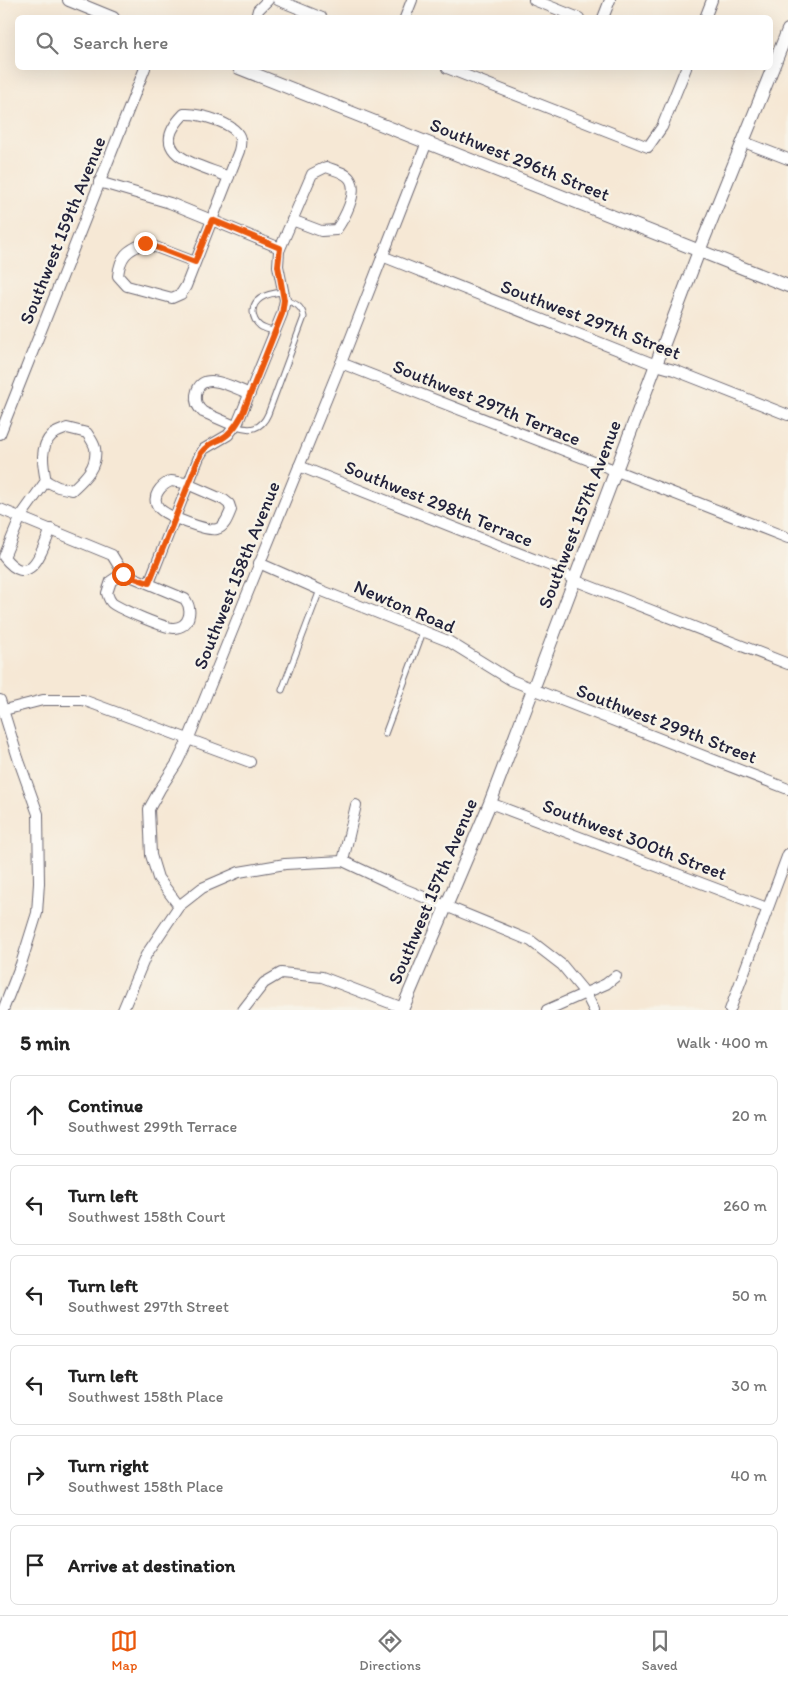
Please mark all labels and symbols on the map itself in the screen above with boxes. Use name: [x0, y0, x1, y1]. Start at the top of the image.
street label: Southwest 296th Street: [427, 113, 613, 206]
street label: Southwest 159th Avenue: [14, 133, 111, 327]
route end: [134, 232, 157, 255]
street label: Southwest 297th Street: [497, 274, 684, 364]
street label: Southwest 297th Terrace: [390, 354, 584, 451]
street label: Southwest 157th Avenue: [533, 417, 626, 612]
street label: Southwest 298th Terrace: [341, 455, 537, 552]
street label: Southwest 158th Avenue: [188, 478, 285, 673]
route start: [112, 563, 135, 586]
street label: Newton Road: [351, 575, 460, 638]
street label: Southwest 299th Street: [573, 678, 760, 769]
street label: Southwest 300th Street: [539, 794, 730, 885]
street label: Southwest 157th Avenue: [383, 795, 482, 988]

